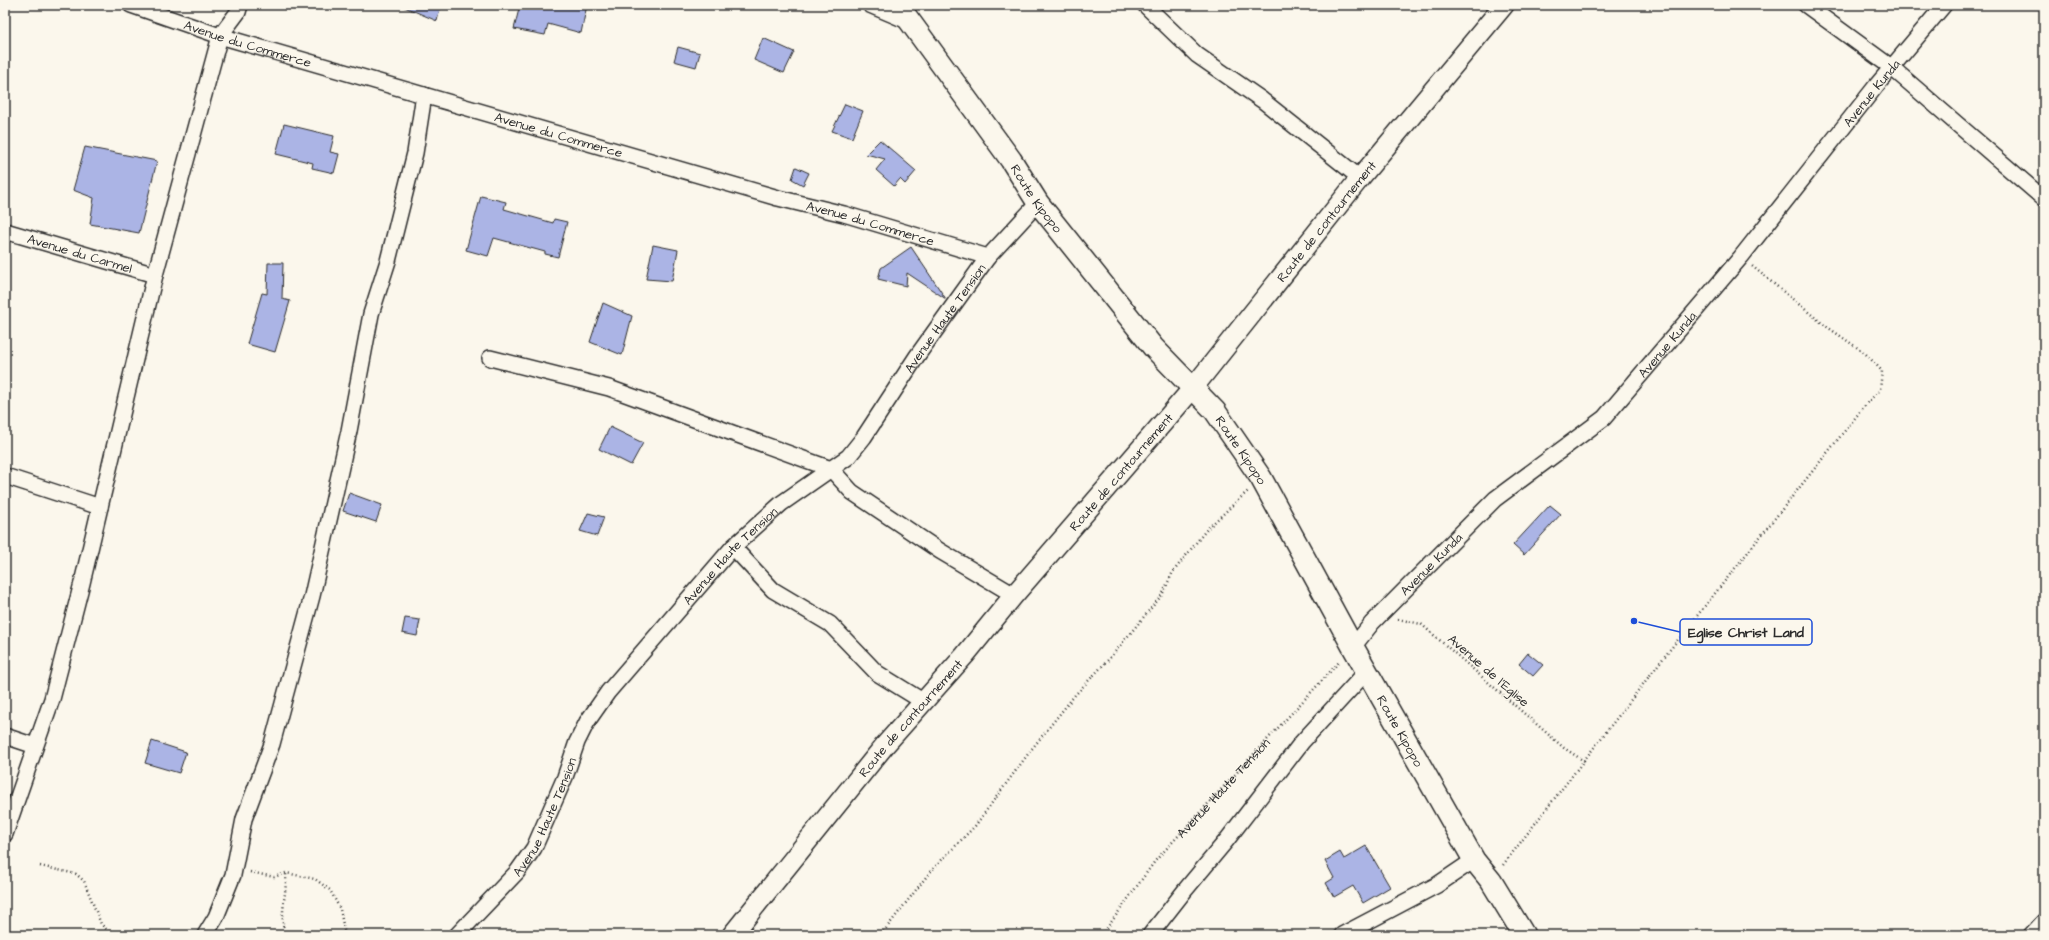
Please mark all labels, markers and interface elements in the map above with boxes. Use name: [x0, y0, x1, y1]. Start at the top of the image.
street label: Avenue du Commerce: [181, 16, 313, 72]
street label: Avenue Kunda: [1839, 56, 1905, 131]
street label: Avenue du Commerce: [492, 108, 625, 162]
street label: Route de contournement: [1273, 157, 1381, 286]
street label: Route Kipopo: [1006, 161, 1067, 237]
street label: Avenue du Commerce: [804, 197, 936, 250]
street label: Avenue du Carmel: [25, 230, 134, 278]
street label: Avenue Haute Tension: [900, 260, 991, 377]
street label: Avenue Kunda: [1634, 308, 1701, 382]
street label: Route de contournement: [1065, 409, 1178, 535]
street label: Route Kipopo: [1211, 412, 1271, 488]
street label: Avenue Haute Tension: [679, 503, 782, 609]
street label: Avenue Kunda: [1396, 529, 1467, 600]
callout: Eglise Christ Land: [1680, 619, 1812, 645]
text: Eglise Christ Land: [1688, 623, 1805, 644]
street label: Avenue de l'Eglise: [1443, 630, 1533, 712]
street label: Route de contournement: [855, 655, 968, 781]
street label: Route Kipopo: [1372, 692, 1428, 771]
street label: Avenue Haute Tension: [1173, 734, 1275, 842]
street label: Avenue Haute Tension: [509, 755, 581, 880]

